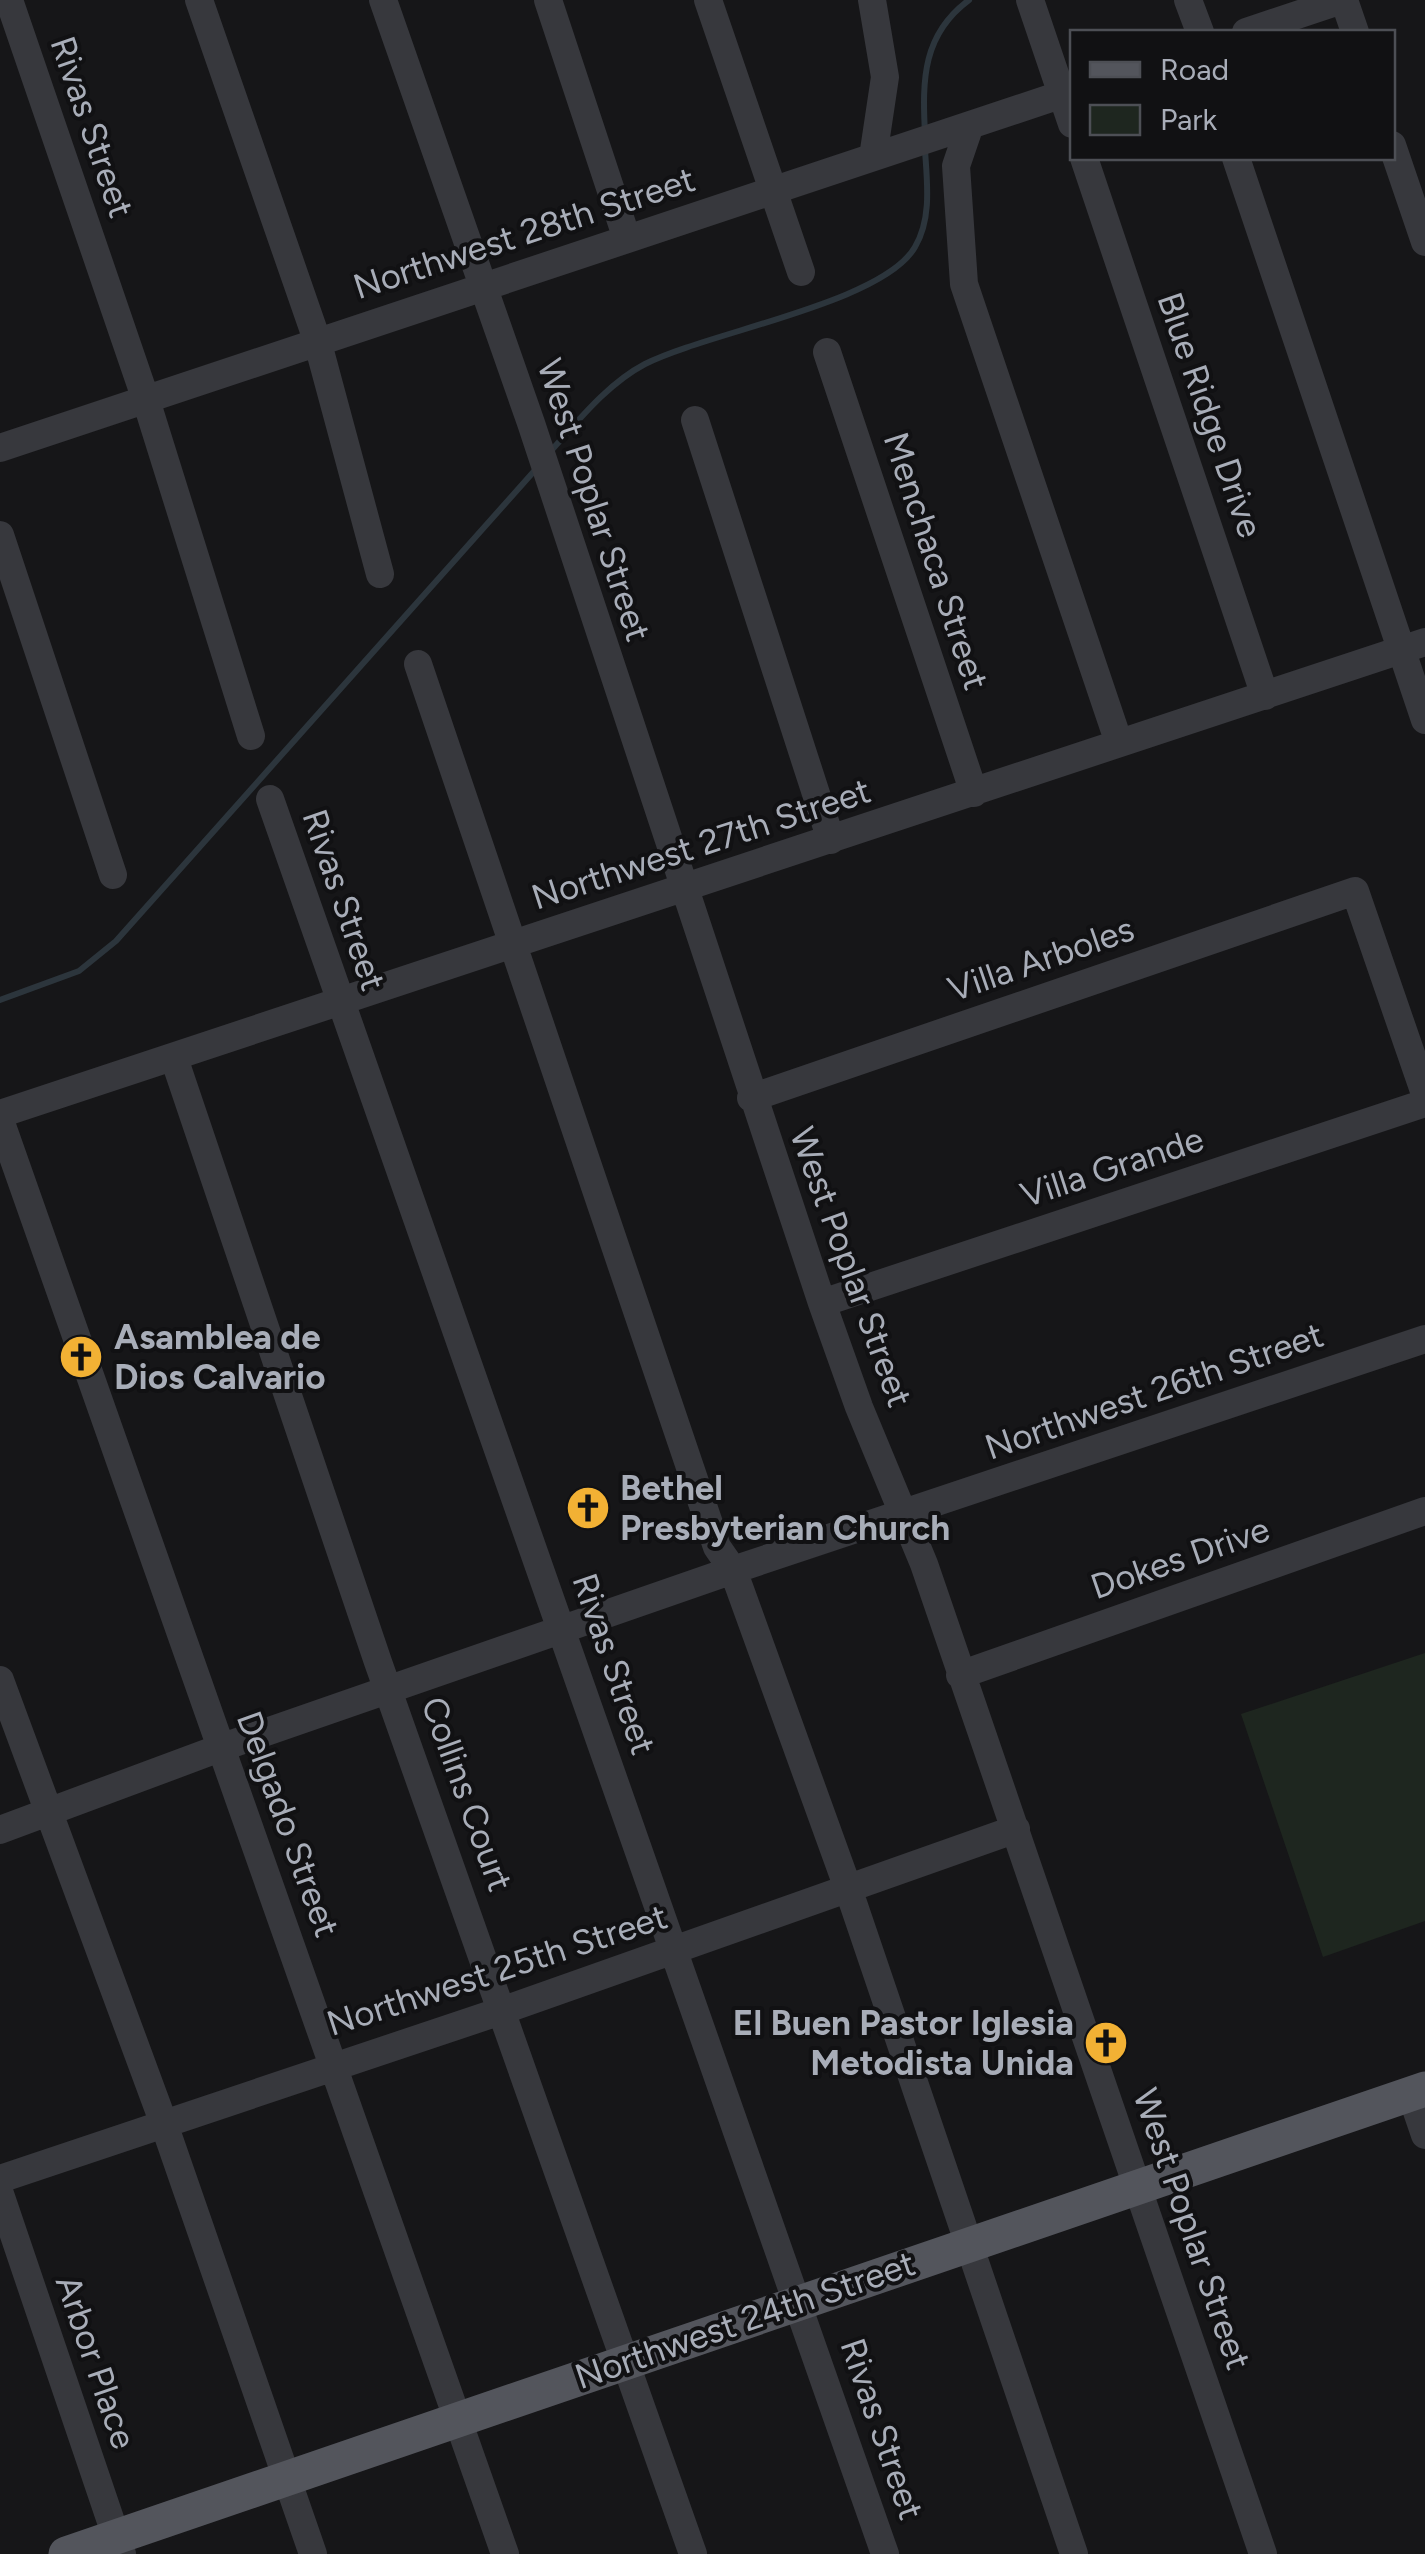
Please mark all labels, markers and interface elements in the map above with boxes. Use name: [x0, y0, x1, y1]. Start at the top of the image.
legend: [1070, 30, 1395, 160]
street label: Rivas Street: [41, 31, 143, 223]
text: Road: [1160, 51, 1229, 88]
text: Park: [1160, 101, 1218, 138]
street label: Northwest 28th Street: [348, 158, 700, 308]
street label: Blue Ridge Drive: [1148, 287, 1272, 543]
street label: West Poplar Street: [529, 354, 659, 646]
street label: Menchaca Street: [875, 427, 997, 695]
street label: Northwest 27th Street: [526, 769, 876, 919]
street label: Rivas Street: [293, 804, 395, 996]
street label: Villa Arboles: [943, 908, 1139, 1010]
street label: Villa Grande: [1015, 1118, 1209, 1216]
street label: West Poplar Street: [781, 1121, 921, 1413]
street label: Northwest 26th Street: [979, 1313, 1329, 1469]
place label: Asamblea de Dios Calvario: [114, 1316, 326, 1398]
church icon: Asamblea de Dios Calvario: [58, 1334, 104, 1380]
place label: Bethel Presbyterian Church: [620, 1467, 950, 1549]
church icon: Bethel Presbyterian Church: [565, 1485, 611, 1531]
street label: Dokes Drive: [1085, 1508, 1275, 1608]
street label: Rivas Street: [563, 1568, 665, 1760]
street label: Collins Court: [412, 1691, 522, 1897]
street label: Delgado Street: [228, 1706, 348, 1942]
street label: Northwest 25th Street: [322, 1895, 672, 2045]
place label: El Buen Pastor Iglesia Metodista Unida: [733, 2002, 1074, 2084]
church icon: El Buen Pastor Iglesia Metodista Unida: [1083, 2020, 1129, 2066]
street label: West Poplar Street: [1124, 2083, 1260, 2375]
street label: Northwest 24th Street: [570, 2242, 920, 2398]
street label: Arbor Place: [47, 2270, 145, 2454]
street label: Rivas Street: [831, 2333, 933, 2525]

